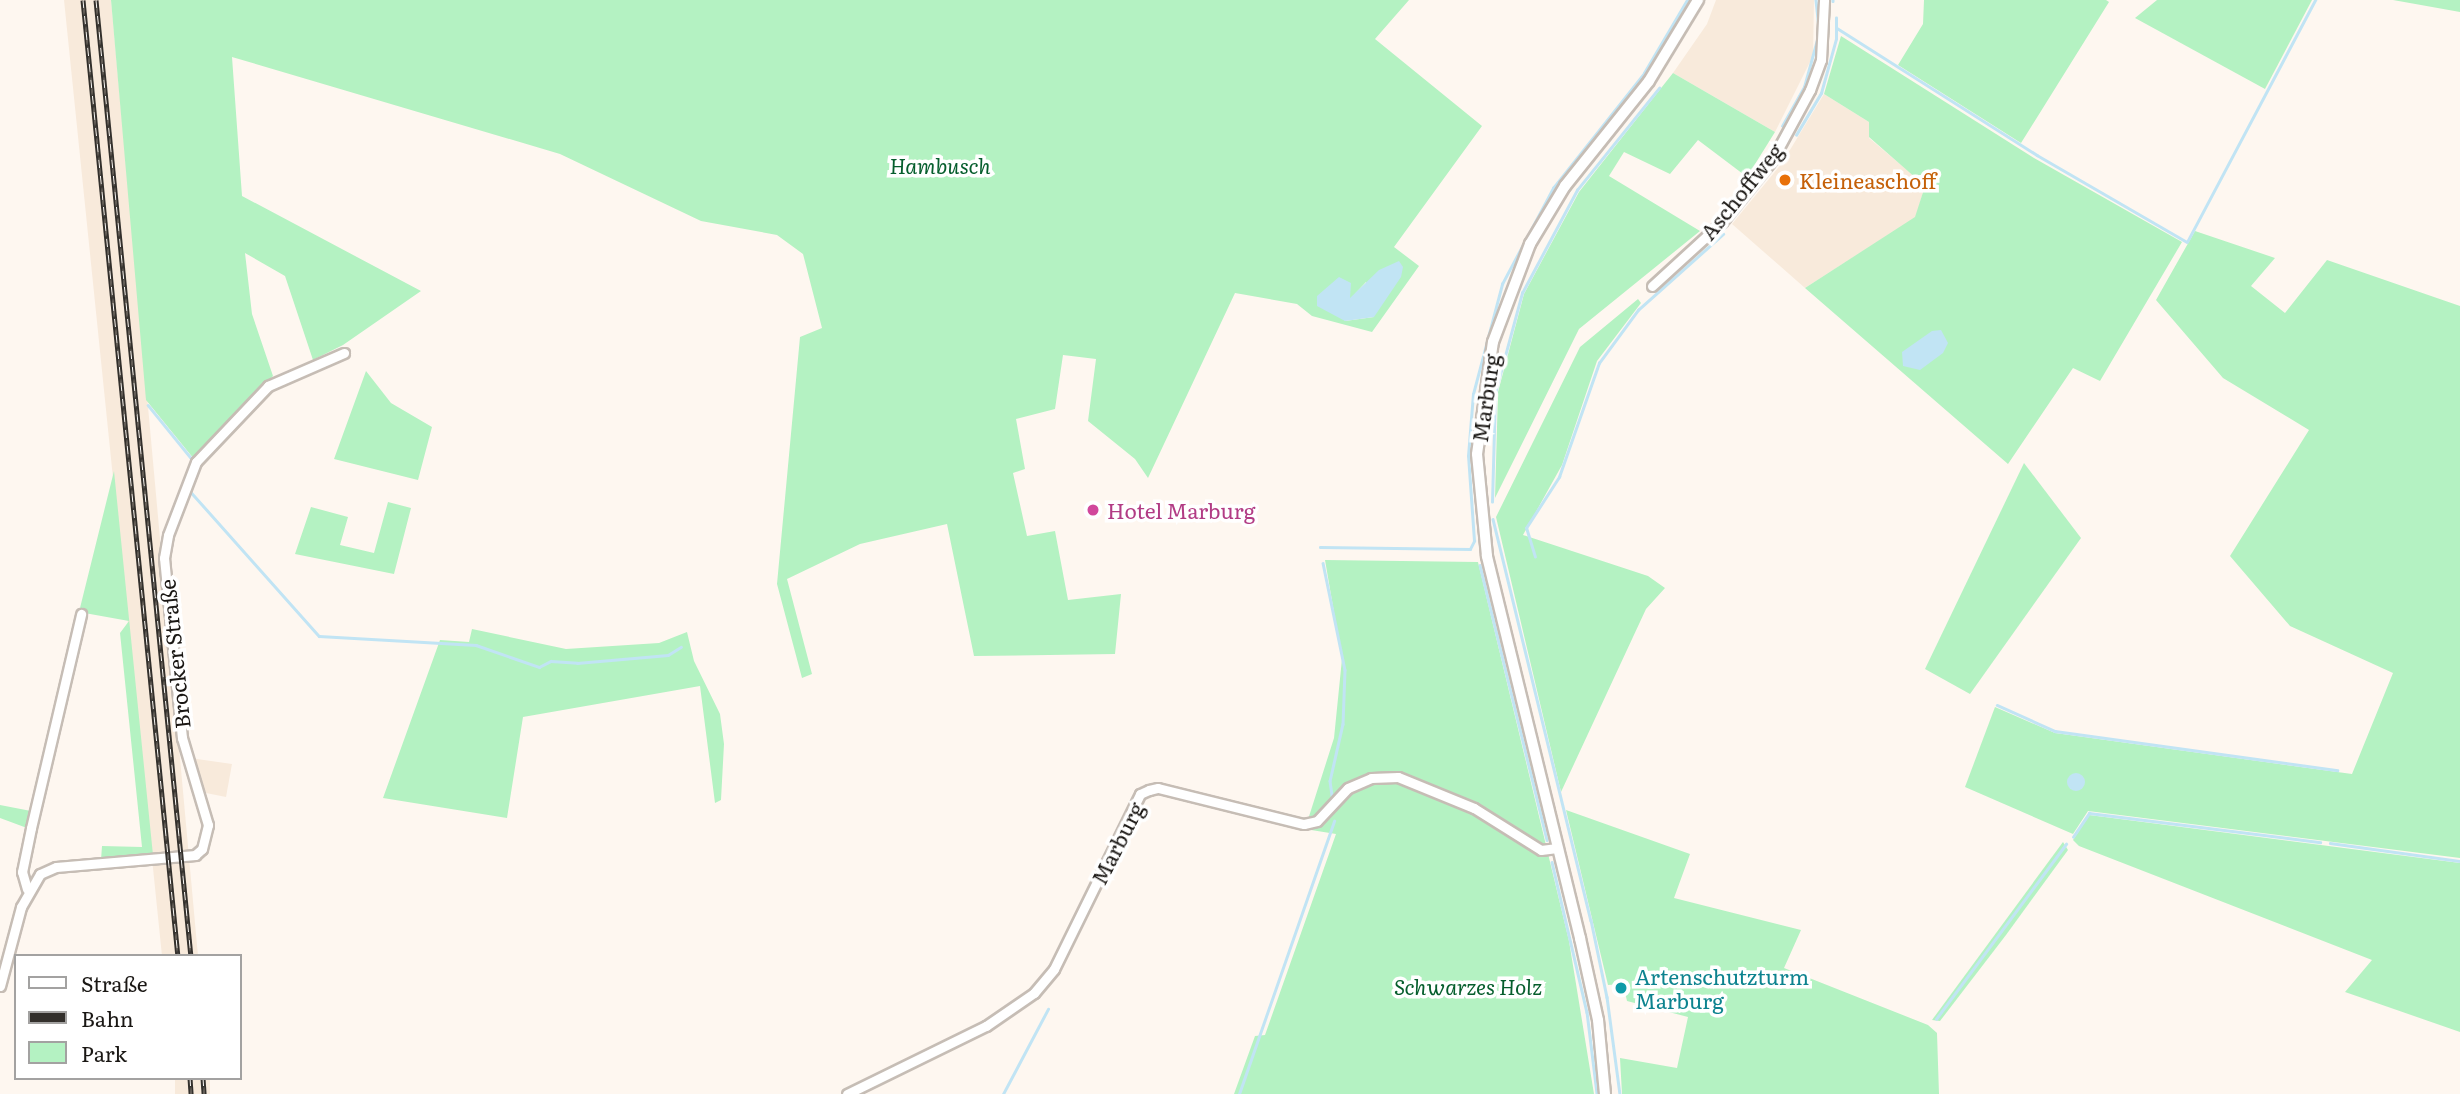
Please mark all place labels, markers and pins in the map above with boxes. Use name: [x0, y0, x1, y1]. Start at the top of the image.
place label: Kleineaschoff: [1799, 167, 1936, 193]
marker: Kleineaschoff: [1777, 172, 1793, 188]
place label: Hotel Marburg: [1107, 497, 1255, 523]
marker: Hotel Marburg: [1085, 502, 1101, 518]
place label: Artenschutzturm Marburg: [1635, 963, 1809, 1013]
marker: Artenschutzturm Marburg: [1613, 980, 1629, 996]

